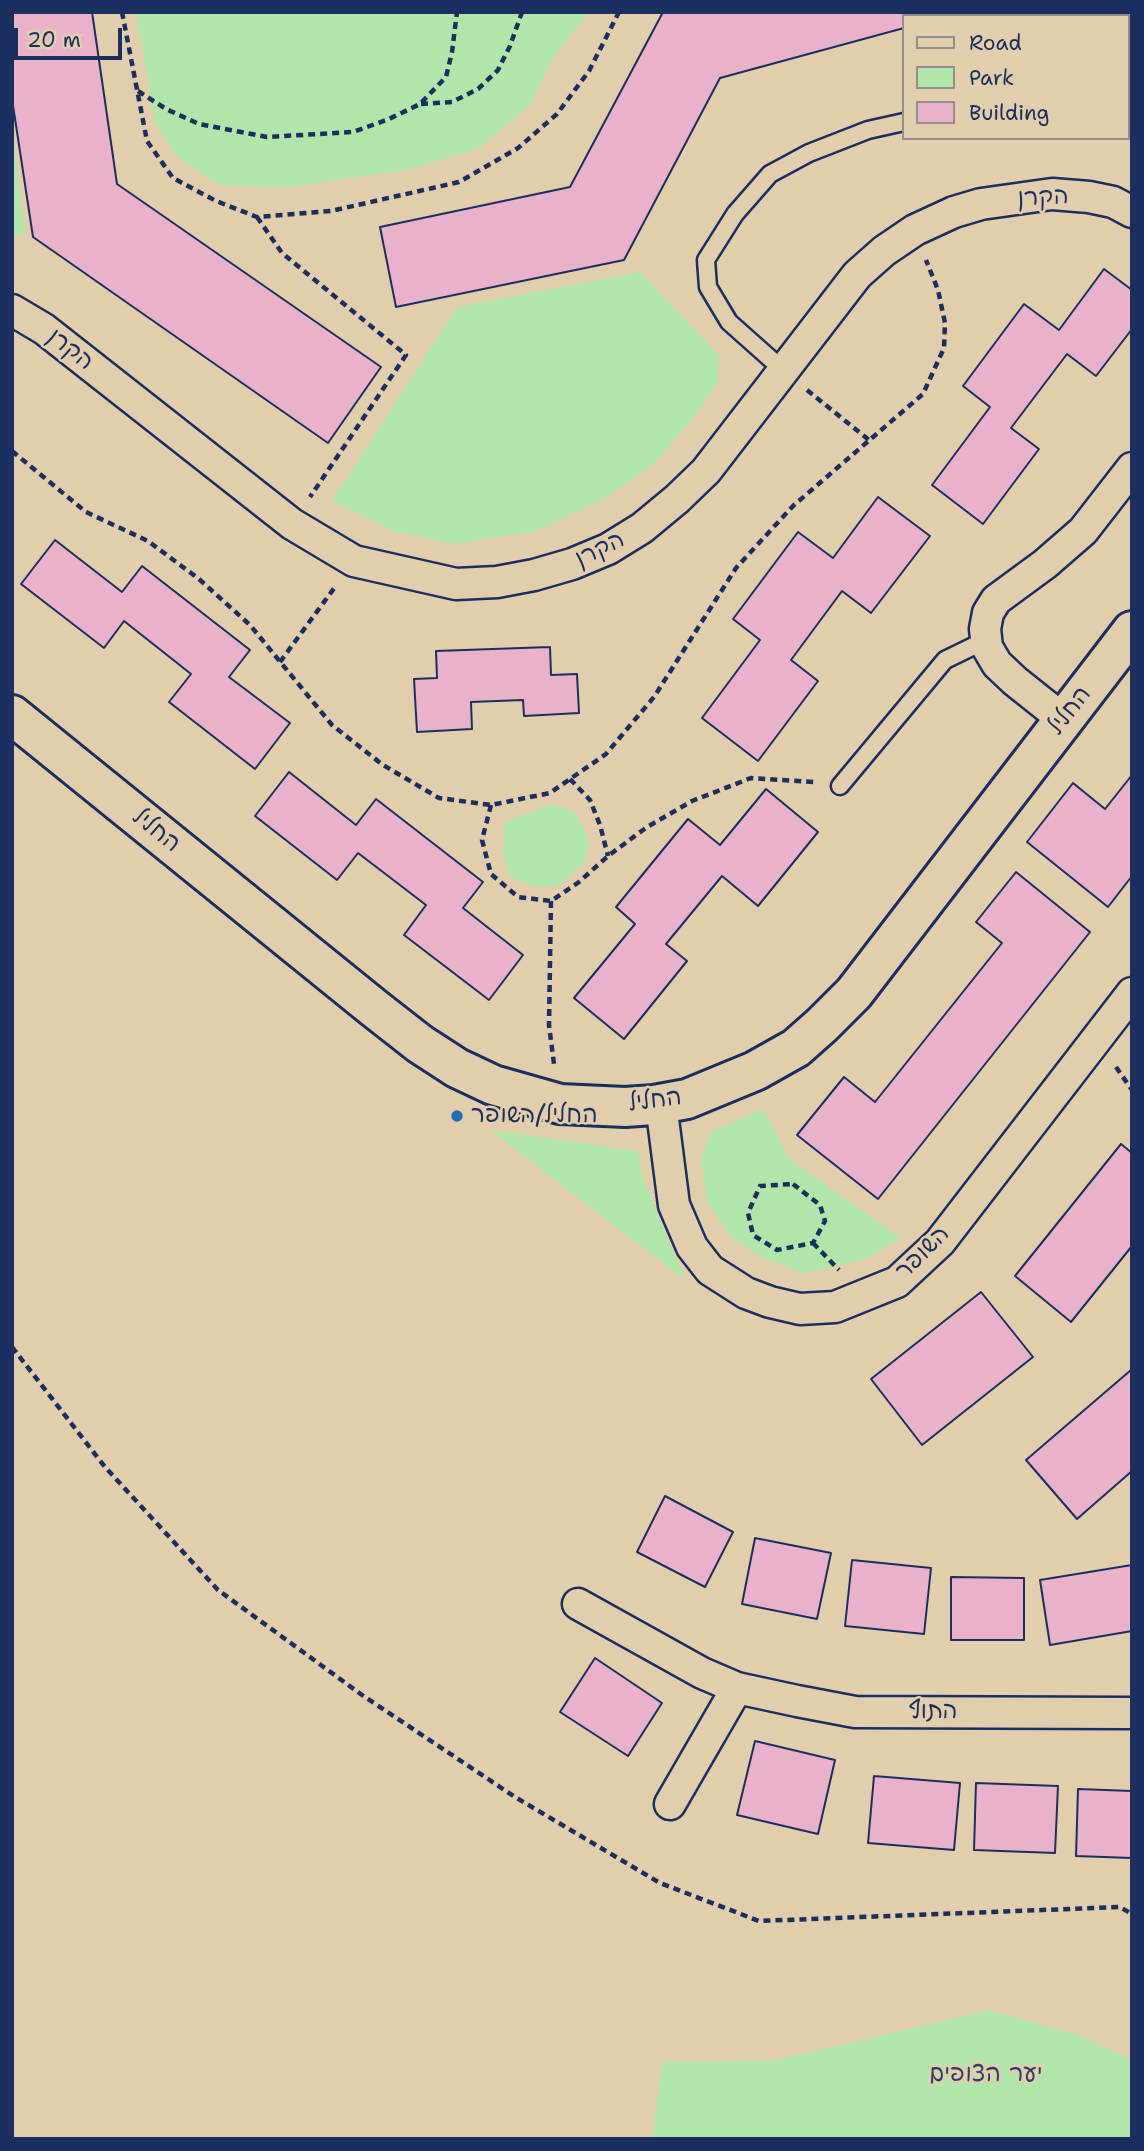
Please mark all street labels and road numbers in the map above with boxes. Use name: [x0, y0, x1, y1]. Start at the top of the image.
street label: הקרן: [1017, 182, 1069, 214]
street label: הקרן: [41, 323, 99, 377]
street label: הקרן: [571, 526, 629, 574]
street label: החליל: [1042, 681, 1098, 741]
street label: החליל: [126, 803, 186, 859]
street label: החליל: [627, 1083, 683, 1119]
street label: השופר: [890, 1220, 956, 1286]
street label: התוף: [908, 1698, 958, 1726]

